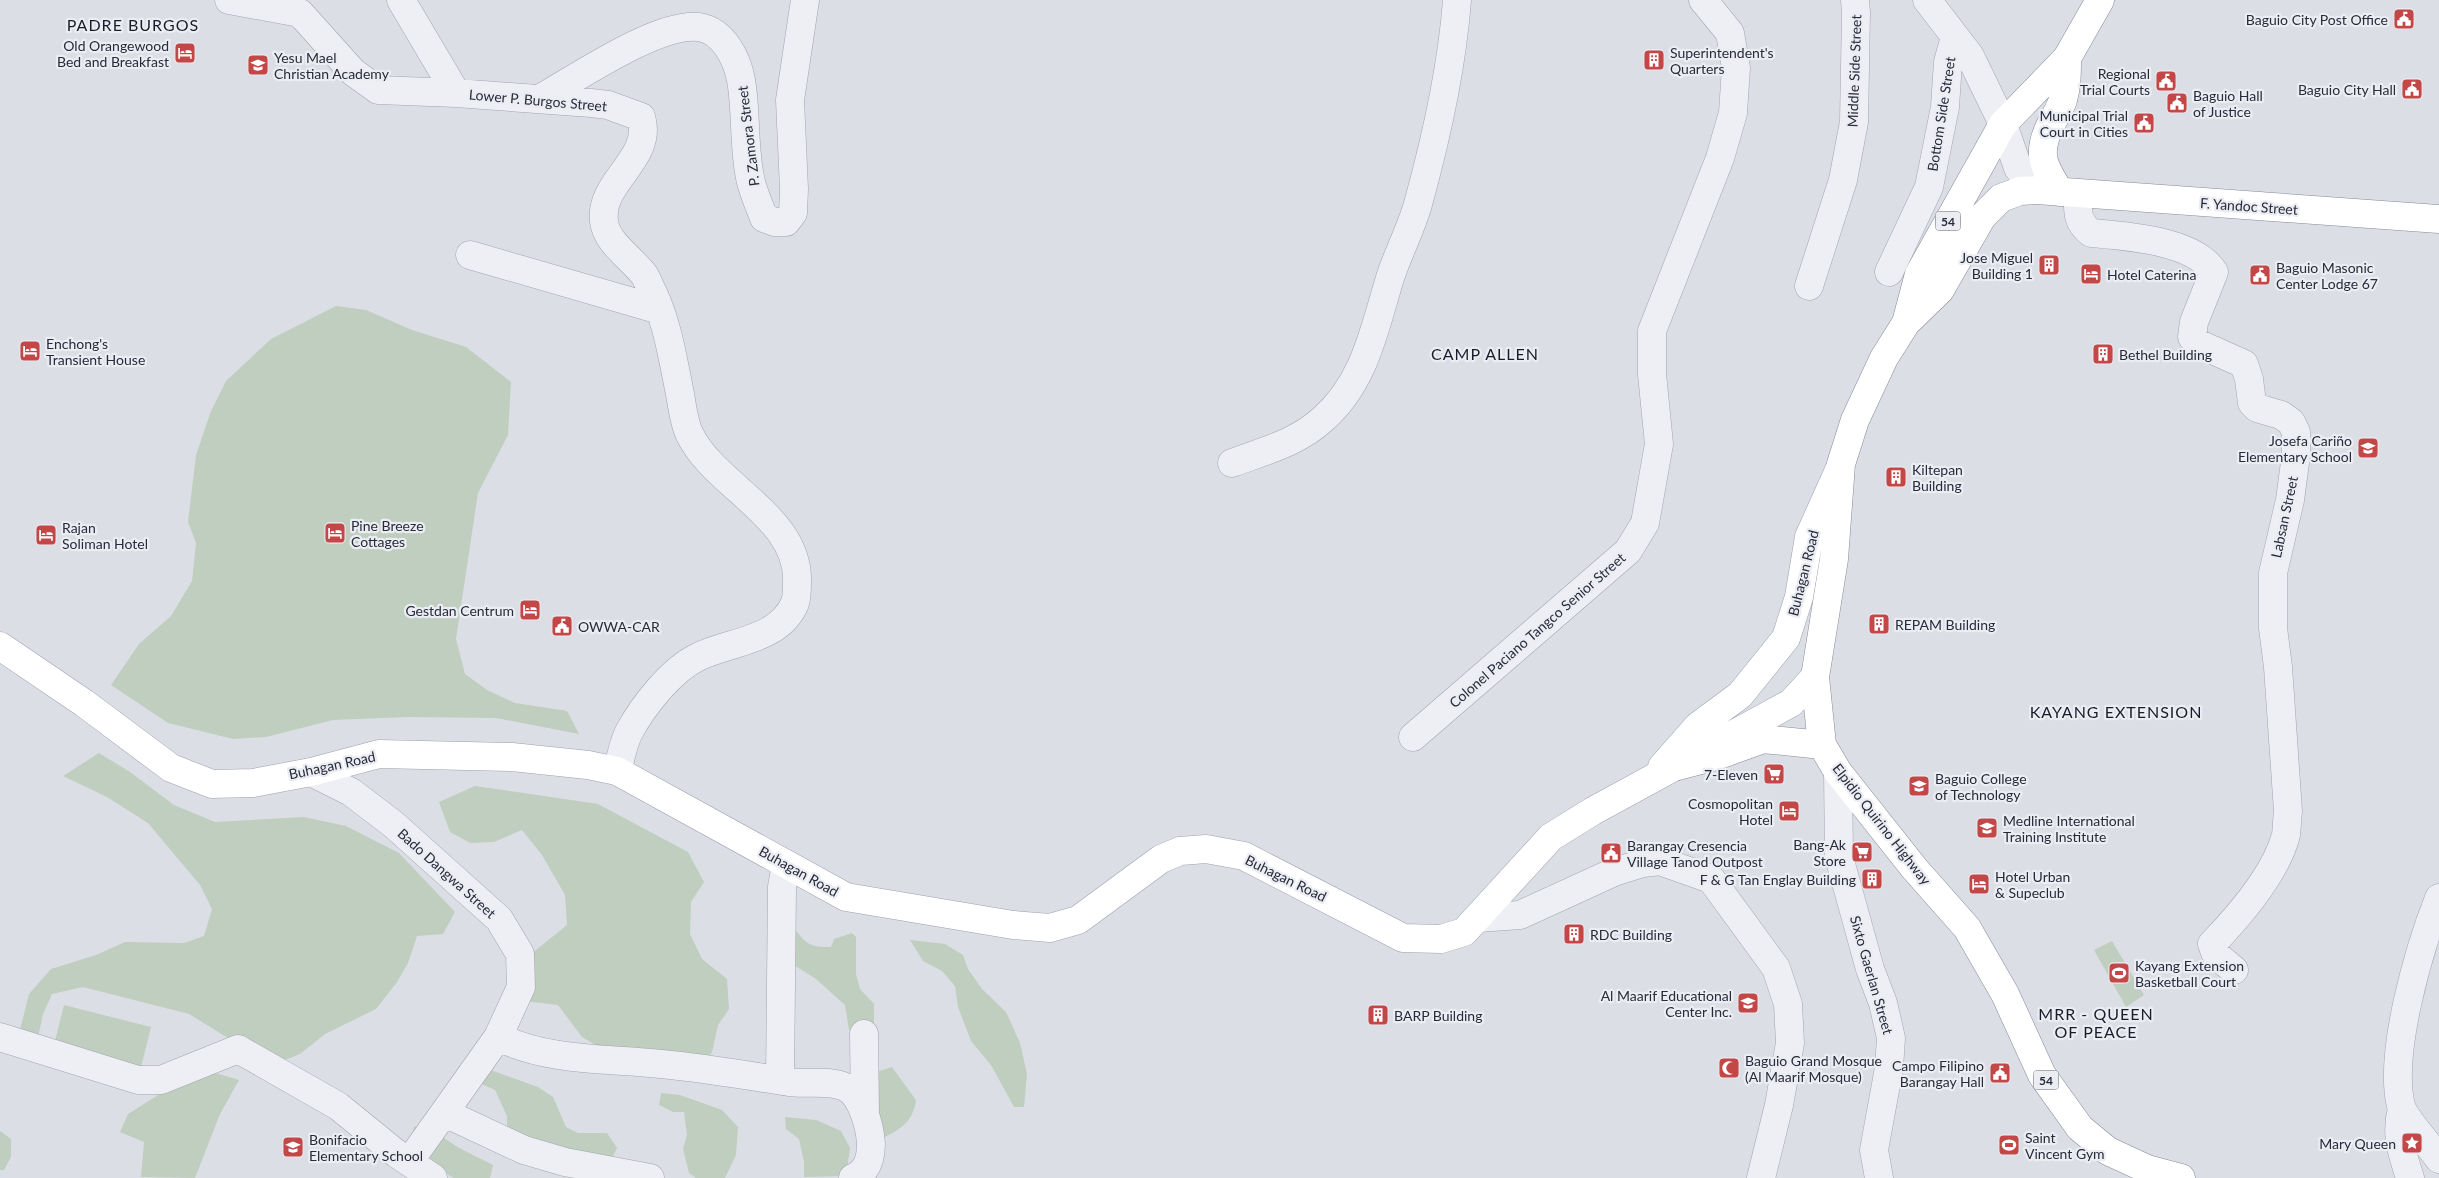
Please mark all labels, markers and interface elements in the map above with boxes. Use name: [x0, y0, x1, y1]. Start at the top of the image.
public building icon: Baguio City Post Office: [2392, 7, 2416, 31]
place label: Baguio City Post Office: [2246, 11, 2388, 28]
street label: Middle Side Street: [1844, 14, 1864, 128]
district label: PADRE BURGOS: [67, 15, 199, 34]
place label: Old Orangewood Bed and Breakfast: [57, 37, 169, 70]
hotel icon: Old Orangewood Bed and Breakfast: [173, 41, 197, 65]
place label: Superintendent's Quarters: [1670, 44, 1774, 77]
building icon: Superintendent's Quarters: [1642, 48, 1666, 72]
place label: Yesu Mael Christian Academy: [274, 49, 390, 82]
school or university icon: Yesu Mael Christian Academy: [246, 53, 270, 77]
street label: Bottom Side Street: [1924, 55, 1958, 173]
place label: Regional Trial Courts: [2080, 65, 2150, 98]
public building icon: Regional Trial Courts: [2154, 69, 2178, 93]
public building icon: Baguio City Hall: [2400, 77, 2424, 101]
place label: Baguio City Hall: [2298, 81, 2396, 98]
street label: P. Zamora Street: [733, 85, 763, 187]
street label: Lower P. Burgos Street: [468, 86, 608, 114]
place label: Baguio Hall of Justice: [2193, 87, 2263, 120]
public building icon: Baguio Hall of Justice: [2165, 91, 2189, 115]
place label: Municipal Trial Court in Cities: [2039, 107, 2128, 140]
public building icon: Municipal Trial Court in Cities: [2132, 111, 2156, 135]
street label: F. Yandoc Street: [2200, 194, 2298, 218]
road number: 54: [1936, 212, 1960, 230]
place label: Jose Miguel Building 1: [1960, 249, 2033, 282]
building icon: Jose Miguel Building 1: [2037, 253, 2061, 277]
place label: Baguio Masonic Center Lodge 67: [2276, 259, 2378, 292]
hotel icon: Hotel Caterina: [2079, 262, 2103, 286]
public building icon: Baguio Masonic Center Lodge 67: [2248, 263, 2272, 287]
place label: Hotel Caterina: [2107, 266, 2196, 283]
place label: Enchong's Transient House: [46, 335, 145, 368]
hotel icon: Enchong's Transient House: [18, 339, 42, 363]
building icon: Bethel Building: [2091, 342, 2115, 366]
district label: CAMP ALLEN: [1431, 344, 1539, 363]
place label: Bethel Building: [2119, 346, 2212, 363]
place label: Josefa Cariño Elementary School: [2238, 432, 2352, 465]
school or university icon: Josefa Cariño Elementary School: [2356, 436, 2380, 460]
place label: Kiltepan Building: [1912, 461, 1963, 494]
building icon: Kiltepan Building: [1884, 465, 1908, 489]
street label: Labsan Street: [2267, 475, 2301, 559]
place label: Pine Breeze Cottages: [351, 517, 424, 550]
place label: Rajan Soliman Hotel: [62, 519, 148, 552]
hotel icon: Pine Breeze Cottages: [323, 521, 347, 545]
hotel icon: Rajan Soliman Hotel: [34, 523, 58, 547]
street label: Buhagan Road: [1784, 528, 1822, 618]
street label: Colonel Paciano Tangco Senior Street: [1446, 549, 1628, 711]
hotel icon: Gestdan Centrum: [518, 598, 542, 622]
place label: Gestdan Centrum: [405, 602, 514, 619]
building icon: REPAM Building: [1867, 612, 1891, 636]
public building icon: OWWA-CAR: [550, 614, 574, 638]
place label: REPAM Building: [1895, 616, 1995, 633]
place label: OWWA-CAR: [578, 618, 660, 635]
district label: KAYANG EXTENSION: [2030, 702, 2202, 721]
street label: Buhagan Road: [287, 748, 377, 782]
street label: Elpidio Quirino Highway: [1829, 760, 1935, 889]
supermarket icon: 7-Eleven: [1762, 762, 1786, 786]
place label: 7-Eleven: [1704, 766, 1758, 783]
place label: Baguio College of Technology: [1935, 770, 2027, 803]
school or university icon: Baguio College of Technology: [1907, 774, 1931, 798]
place label: Cosmopolitan Hotel: [1688, 795, 1773, 828]
hotel icon: Cosmopolitan Hotel: [1777, 799, 1801, 823]
place label: Medline International Training Institute: [2003, 812, 2135, 845]
school or university icon: Medline International Training Institute: [1975, 816, 1999, 840]
street label: Bado Dangwa Street: [394, 824, 500, 922]
place label: Bang-Ak Store: [1793, 836, 1847, 869]
place label: Barangay Cresencia Village Tanod Outpost: [1627, 837, 1763, 870]
supermarket icon: Bang-Ak Store: [1850, 840, 1874, 864]
public building icon: Barangay Cresencia Village Tanod Outpost: [1599, 841, 1623, 865]
street label: Buhagan Road: [756, 842, 842, 900]
street label: Buhagan Road: [1243, 851, 1329, 905]
building icon: F & G Tan Englay Building: [1860, 867, 1884, 891]
place label: Hotel Urban & Supeclub: [1995, 868, 2070, 901]
place label: F & G Tan Englay Building: [1700, 871, 1856, 888]
hotel icon: Hotel Urban & Supeclub: [1967, 872, 1991, 896]
street label: Sixto Gaerlan Street: [1847, 914, 1897, 1036]
building icon: RDC Building: [1562, 922, 1586, 946]
place label: RDC Building: [1590, 926, 1672, 943]
place label: Kayang Extension Basketball Court: [2135, 957, 2244, 990]
sports icon: Kayang Extension Basketball Court: [2107, 961, 2131, 985]
place label: Al Maarif Educational Center Inc.: [1601, 987, 1732, 1020]
school or university icon: Al Maarif Educational Center Inc.: [1736, 991, 1760, 1015]
building icon: BARP Building: [1366, 1003, 1390, 1027]
district label: MRR - QUEEN OF PEACE: [2038, 1004, 2154, 1041]
place label: BARP Building: [1394, 1007, 1482, 1024]
place label: Baguio Grand Mosque (Al Maarif Mosque): [1745, 1052, 1882, 1085]
mosque icon: Baguio Grand Mosque (Al Maarif Mosque): [1717, 1056, 1741, 1080]
place label: Campo Filipino Barangay Hall: [1892, 1057, 1984, 1090]
public building icon: Campo Filipino Barangay Hall: [1988, 1061, 2012, 1085]
road number: 54: [2034, 1070, 2058, 1090]
place label: Saint Vincent Gym: [2025, 1129, 2105, 1162]
place label: Bonifacio Elementary School: [309, 1131, 423, 1164]
place icon: Mary Queen: [2400, 1131, 2424, 1155]
sports icon: Saint Vincent Gym: [1997, 1133, 2021, 1157]
school or university icon: Bonifacio Elementary School: [281, 1135, 305, 1159]
place label: Mary Queen: [2319, 1135, 2396, 1152]

